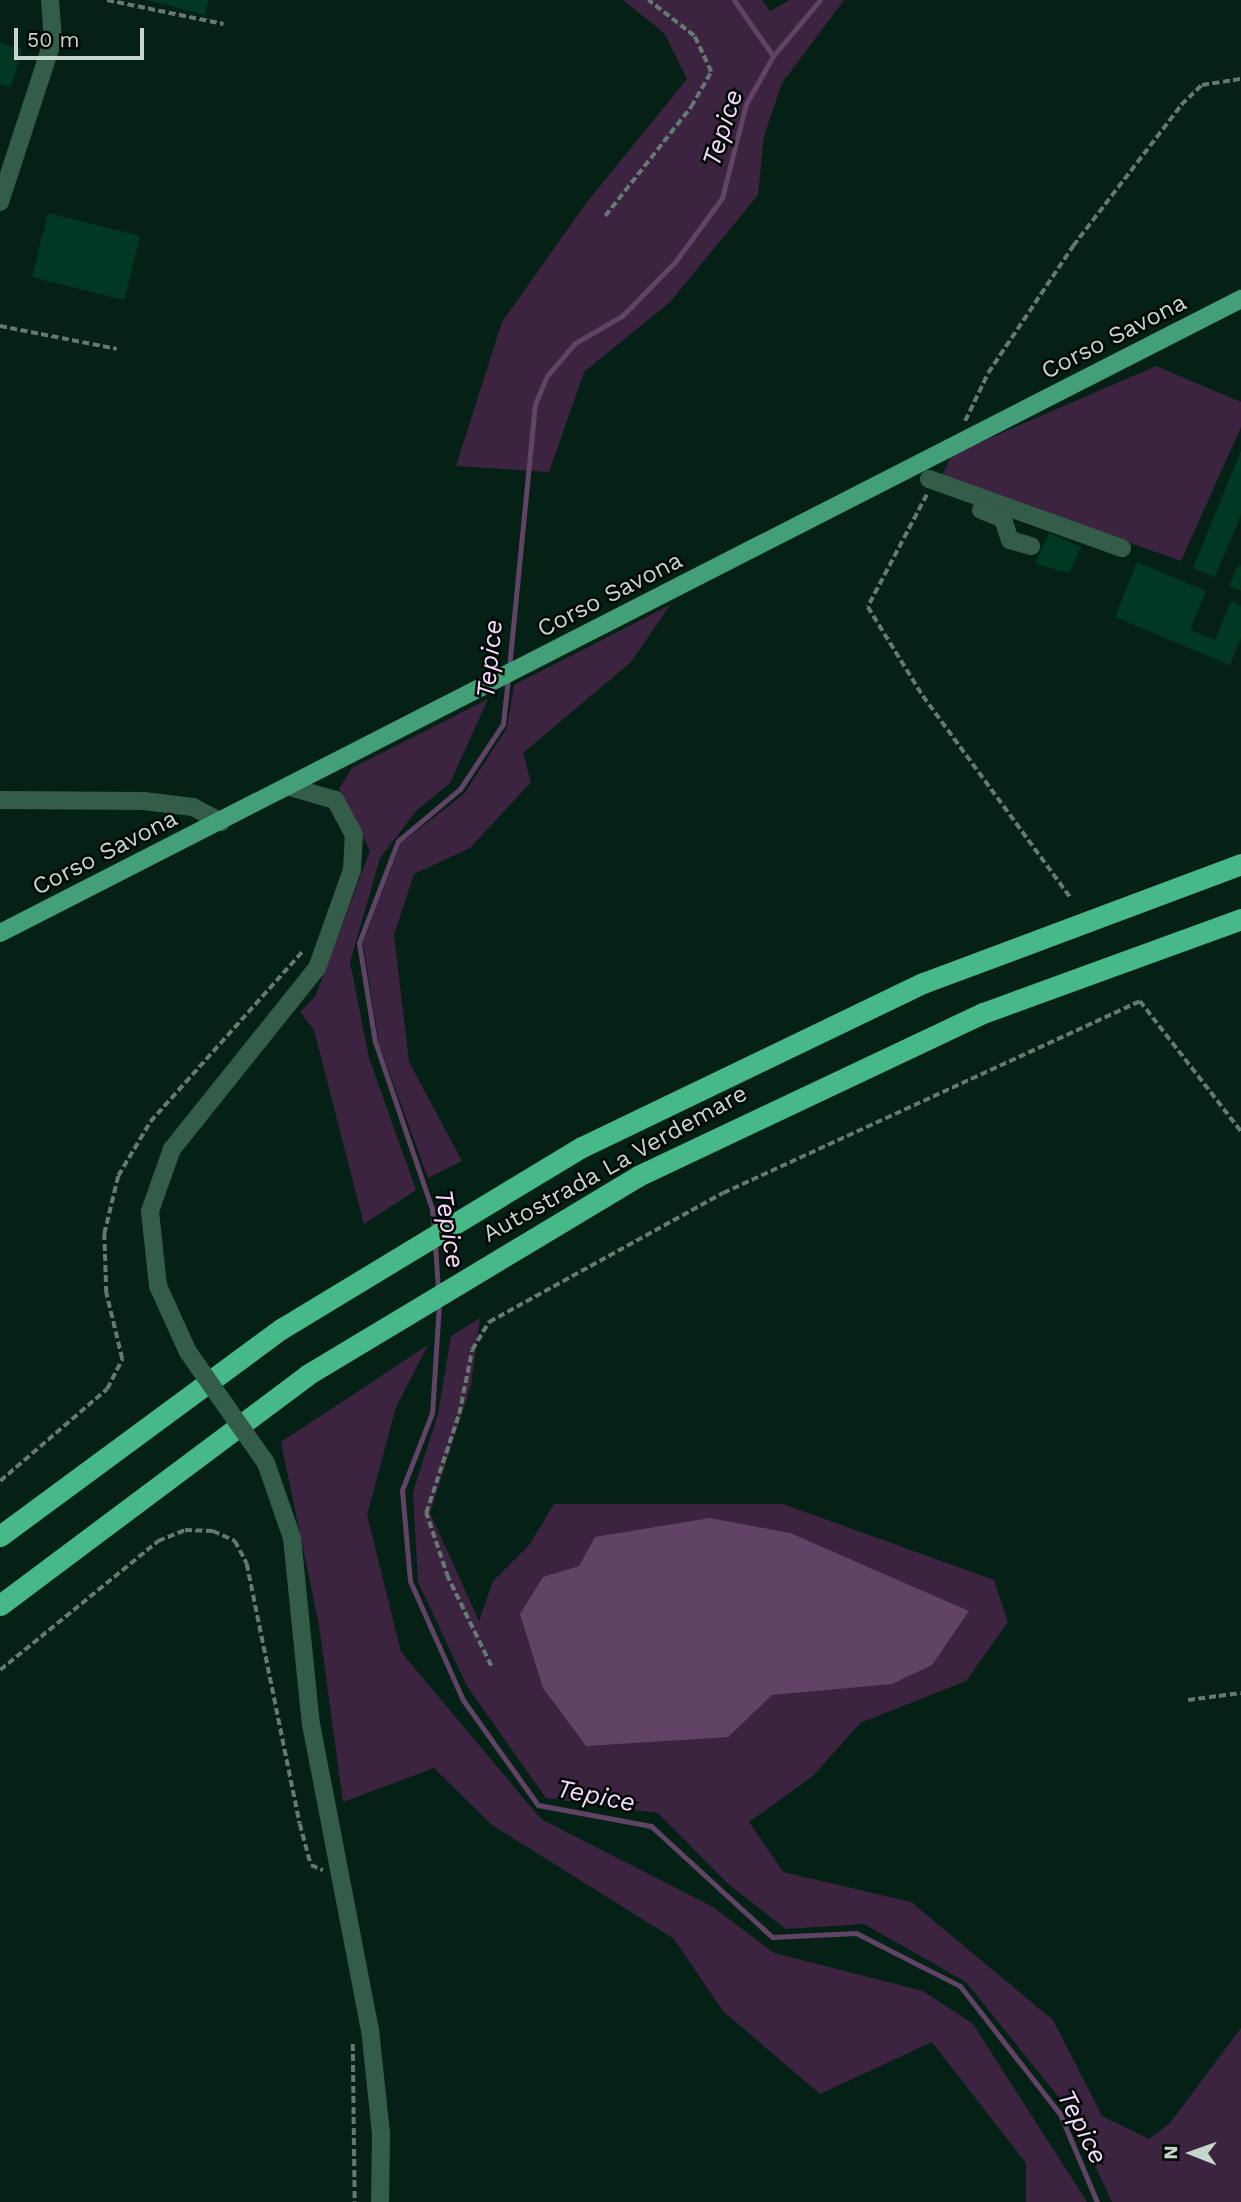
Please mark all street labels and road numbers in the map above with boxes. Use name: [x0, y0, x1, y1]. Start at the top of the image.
street label: Corso Savona: [1037, 288, 1191, 386]
street label: Corso Savona: [533, 546, 687, 644]
street label: Corso Savona: [28, 804, 182, 902]
street label: Autostrada La Verdemare: [477, 1079, 753, 1249]

